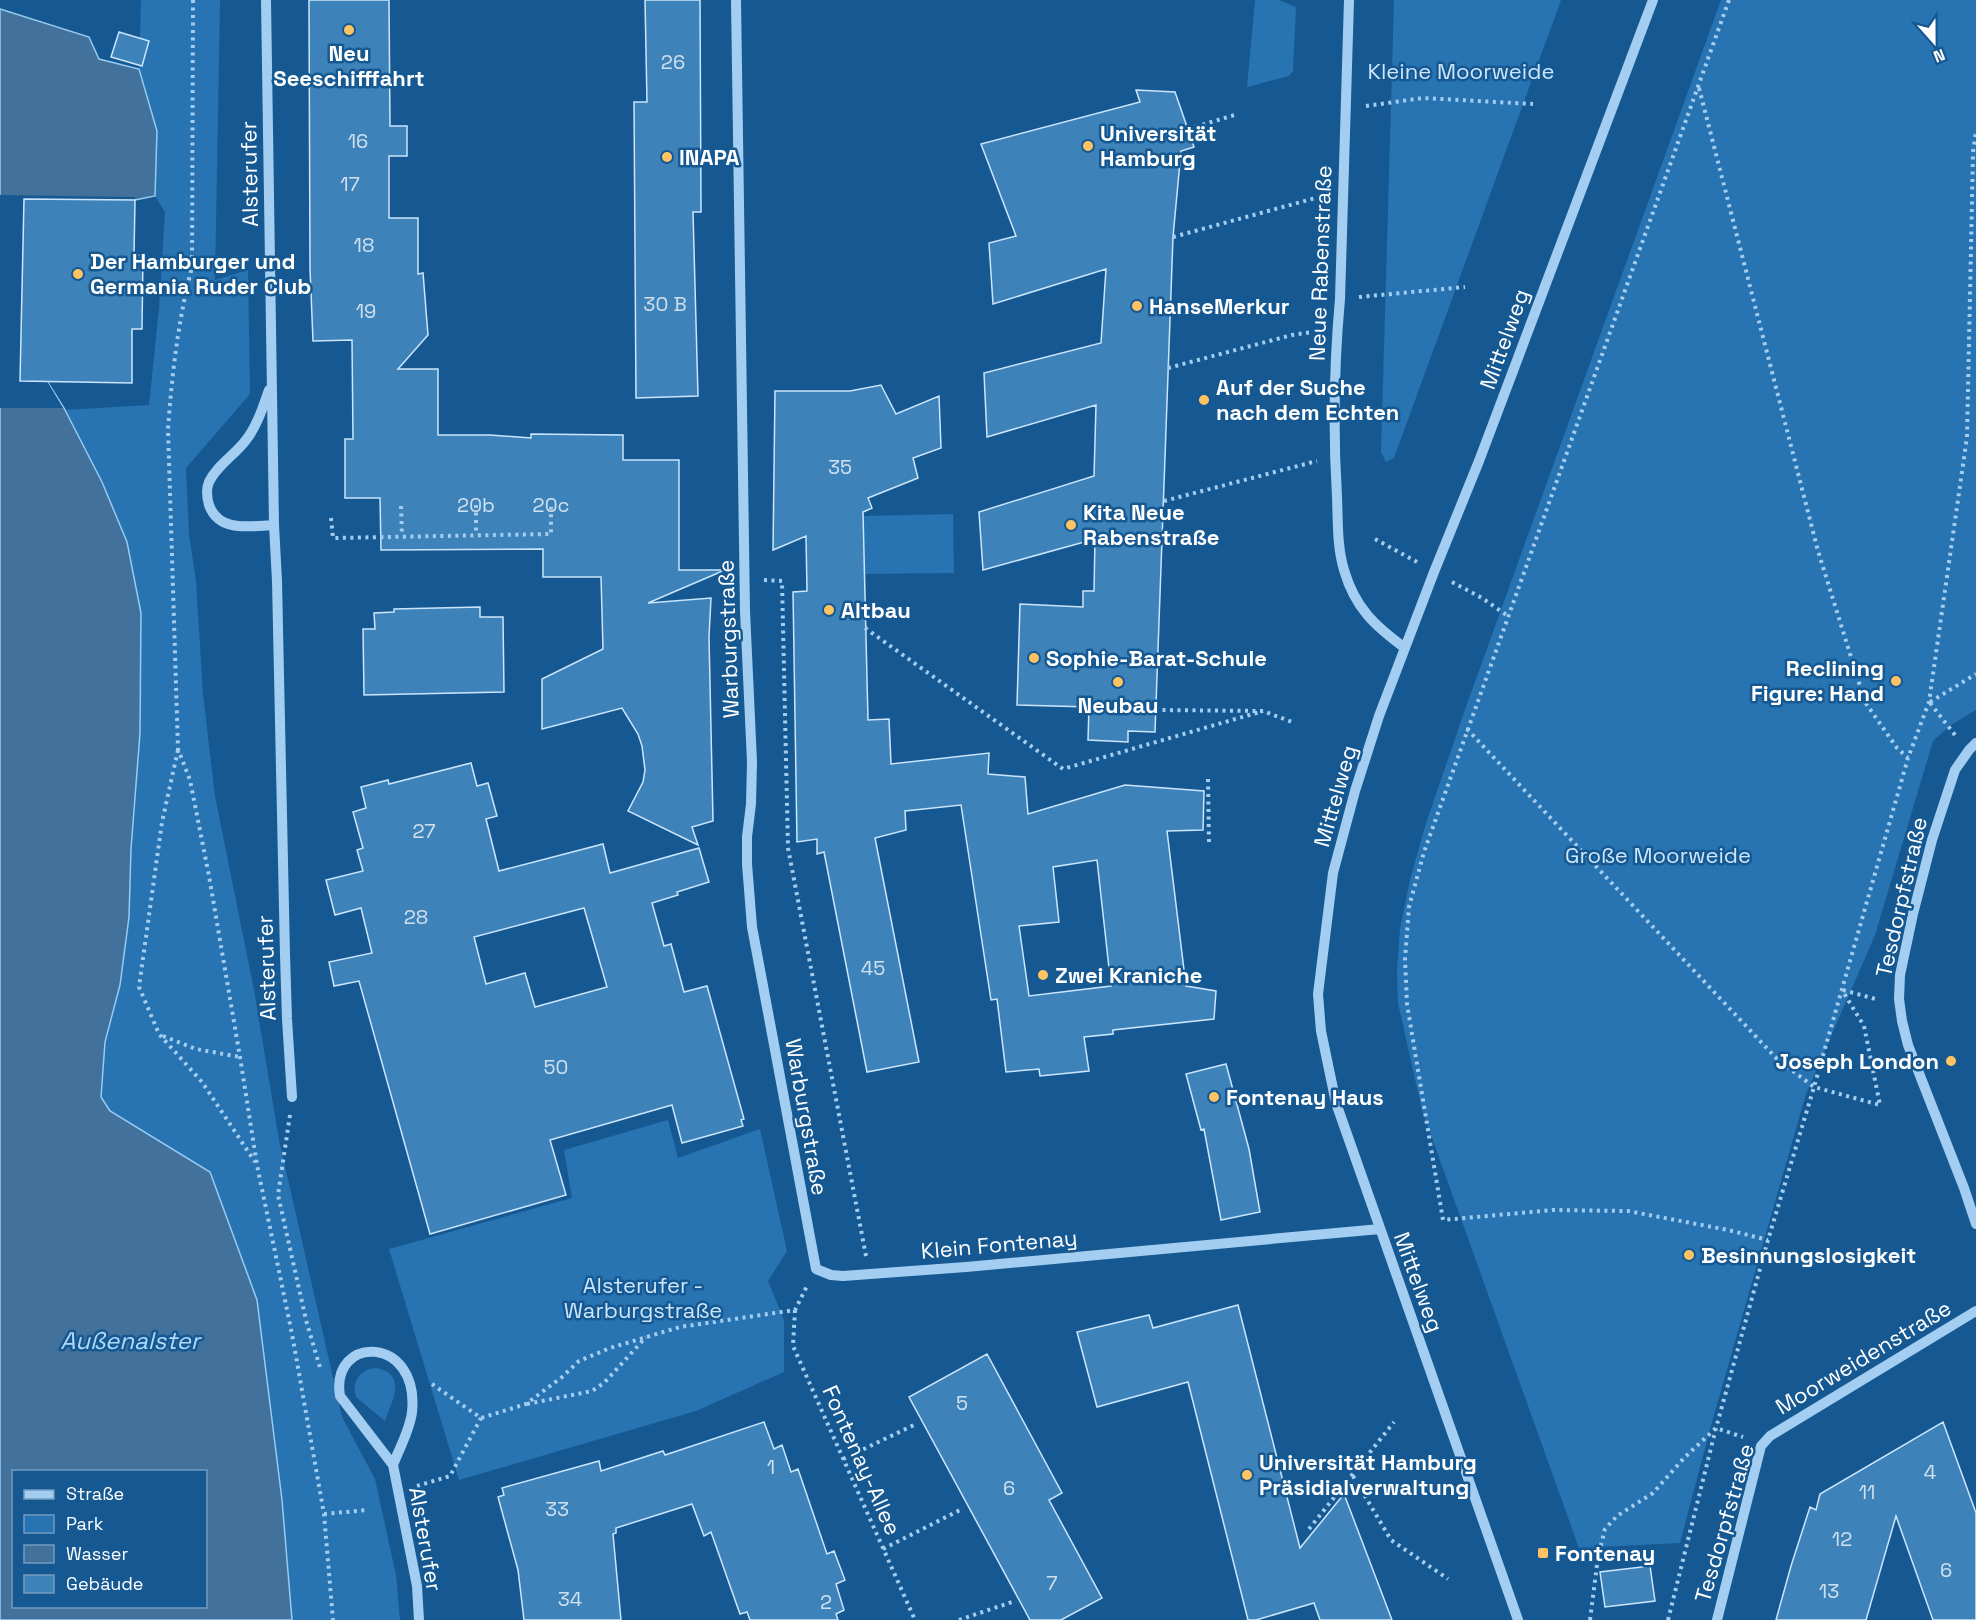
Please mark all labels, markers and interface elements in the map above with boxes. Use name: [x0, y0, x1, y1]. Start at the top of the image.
north arrow: [1904, 12, 1964, 72]
marker: Neu Seeschifffahrt: [342, 23, 356, 37]
place label: Neu Seeschifffahrt: [273, 39, 425, 92]
text: N: [1930, 44, 1948, 67]
house number: 26: [661, 49, 685, 75]
park label: Kleine Moorweide: [1368, 57, 1554, 85]
place label: Universität Hamburg: [1100, 119, 1216, 172]
street label: Alsterufer: [234, 121, 264, 227]
house number: 16: [348, 128, 368, 154]
marker: Universität Hamburg: [1081, 139, 1095, 153]
place label: INAPA: [679, 143, 740, 171]
marker: INAPA: [660, 150, 674, 164]
street label: Neue Rabenstraße: [1303, 165, 1337, 361]
house number: 17: [340, 171, 360, 197]
house number: 18: [354, 232, 374, 258]
place label: Der Hamburger und Germania Ruder Club: [90, 247, 311, 300]
marker: Der Hamburger und Germania Ruder Club: [71, 267, 85, 281]
street label: Mittelweg: [1473, 285, 1535, 393]
house number: 30 B: [643, 291, 687, 317]
place label: HanseMerkur: [1149, 292, 1290, 320]
house number: 19: [356, 298, 376, 324]
marker: HanseMerkur: [1130, 299, 1144, 313]
place label: Auf der Suche nach dem Echten: [1216, 373, 1399, 426]
marker: Auf der Suche nach dem Echten: [1197, 393, 1211, 407]
house number: 35: [828, 454, 852, 480]
house number: 20b: [457, 492, 495, 518]
house number: 20c: [533, 492, 569, 518]
place label: Kita Neue Rabenstraße: [1083, 498, 1219, 551]
marker: Kita Neue Rabenstraße: [1064, 518, 1078, 532]
street label: Warburgstraße: [711, 559, 745, 719]
place label: Altbau: [841, 596, 911, 624]
marker: Altbau: [822, 603, 836, 617]
place label: Sophie-Barat-Schule: [1046, 644, 1267, 672]
marker: Sophie-Barat-Schule: [1027, 651, 1041, 665]
place label: Reclining Figure: Hand: [1751, 654, 1884, 707]
marker: Reclining Figure: Hand: [1889, 674, 1903, 688]
marker: Neubau: [1111, 675, 1125, 689]
place label: Neubau: [1078, 691, 1158, 719]
street label: Mittelweg: [1307, 742, 1363, 850]
street label: Tesdorpfstraße: [1869, 814, 1933, 980]
house number: 27: [412, 818, 436, 844]
park label: Große Moorweide: [1565, 841, 1751, 869]
house number: 28: [404, 904, 428, 930]
street label: Alsterufer: [250, 915, 282, 1021]
house number: 45: [861, 955, 885, 981]
place label: Zwei Kraniche: [1055, 961, 1203, 989]
marker: Zwei Kraniche: [1036, 968, 1050, 982]
street label: Warburgstraße: [779, 1037, 835, 1197]
place label: Joseph London: [1776, 1047, 1939, 1075]
house number: 50: [544, 1054, 568, 1080]
marker: Joseph London: [1944, 1054, 1958, 1068]
place label: Fontenay Haus: [1226, 1083, 1384, 1111]
marker: Fontenay Haus: [1207, 1090, 1221, 1104]
street label: Klein Fontenay: [920, 1223, 1078, 1265]
street label: Mittelweg: [1388, 1228, 1450, 1336]
place label: Besinnungslosigkeit: [1701, 1241, 1916, 1269]
marker: Besinnungslosigkeit: [1682, 1248, 1696, 1262]
park label: Alsterufer - Warburgstraße: [564, 1271, 722, 1324]
street label: Moorweidenstraße: [1770, 1294, 1956, 1420]
water label: Außenalster: [60, 1325, 203, 1356]
street label: Fontenay-Allee: [816, 1381, 908, 1539]
house number: 5: [956, 1390, 968, 1416]
street label: Tesdorpfstraße: [1688, 1441, 1760, 1605]
place label: Universität Hamburg Präsidialverwaltung: [1259, 1448, 1477, 1501]
house number: 1: [767, 1454, 775, 1480]
house number: 4: [1924, 1459, 1936, 1485]
marker: Universität Hamburg Präsidialverwaltung: [1240, 1468, 1254, 1482]
legend: [12, 1470, 207, 1608]
house number: 6: [1003, 1475, 1015, 1501]
house number: 11: [1859, 1479, 1875, 1505]
text: Straße: [66, 1482, 124, 1505]
street label: Alsterufer: [403, 1485, 449, 1593]
house number: 33: [545, 1496, 569, 1522]
text: Park: [66, 1512, 104, 1535]
house number: 12: [1832, 1526, 1852, 1552]
place label: Fontenay: [1555, 1539, 1655, 1567]
text: Wasser: [66, 1542, 128, 1565]
marker: Fontenay: [1536, 1546, 1550, 1560]
house number: 6: [1940, 1557, 1952, 1583]
house number: 7: [1046, 1570, 1058, 1596]
text: Gebäude: [66, 1572, 144, 1595]
house number: 13: [1819, 1578, 1839, 1604]
house number: 34: [558, 1586, 582, 1612]
house number: 2: [820, 1589, 832, 1615]

